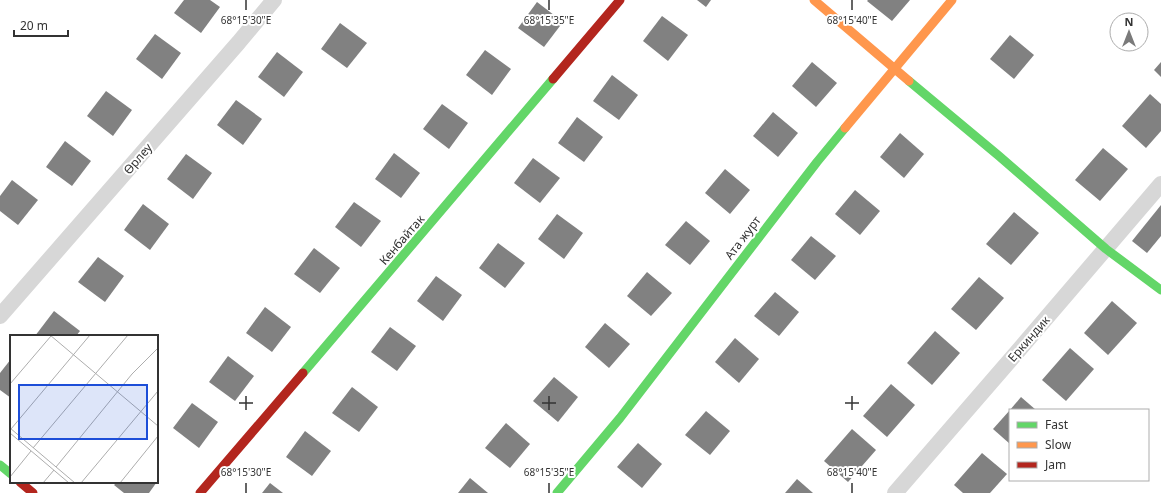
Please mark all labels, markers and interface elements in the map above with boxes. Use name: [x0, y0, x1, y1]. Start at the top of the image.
scale bar: [14, 12, 68, 38]
north arrow: [1109, 12, 1149, 52]
text: 68°15'30"E: [221, 13, 271, 27]
text: 68°15'35"E: [524, 13, 574, 27]
text: 68°15'40"E: [827, 13, 877, 27]
text: N: [1125, 14, 1133, 29]
text: 20 m: [20, 17, 48, 34]
street label: Өрлеу: [119, 139, 156, 178]
street label: Кенбайтак: [375, 211, 429, 268]
street label: Ата журт: [721, 212, 765, 263]
street label: Еркиндик: [1004, 311, 1054, 365]
inset map: [10, 335, 158, 483]
legend: [1009, 409, 1149, 481]
text: Fast: [1045, 416, 1069, 433]
text: Slow: [1045, 436, 1072, 453]
text: Jam: [1044, 456, 1066, 473]
text: 68°15'30"E: [221, 465, 271, 479]
text: 68°15'35"E: [524, 465, 574, 479]
text: 68°15'40"E: [827, 465, 877, 479]

